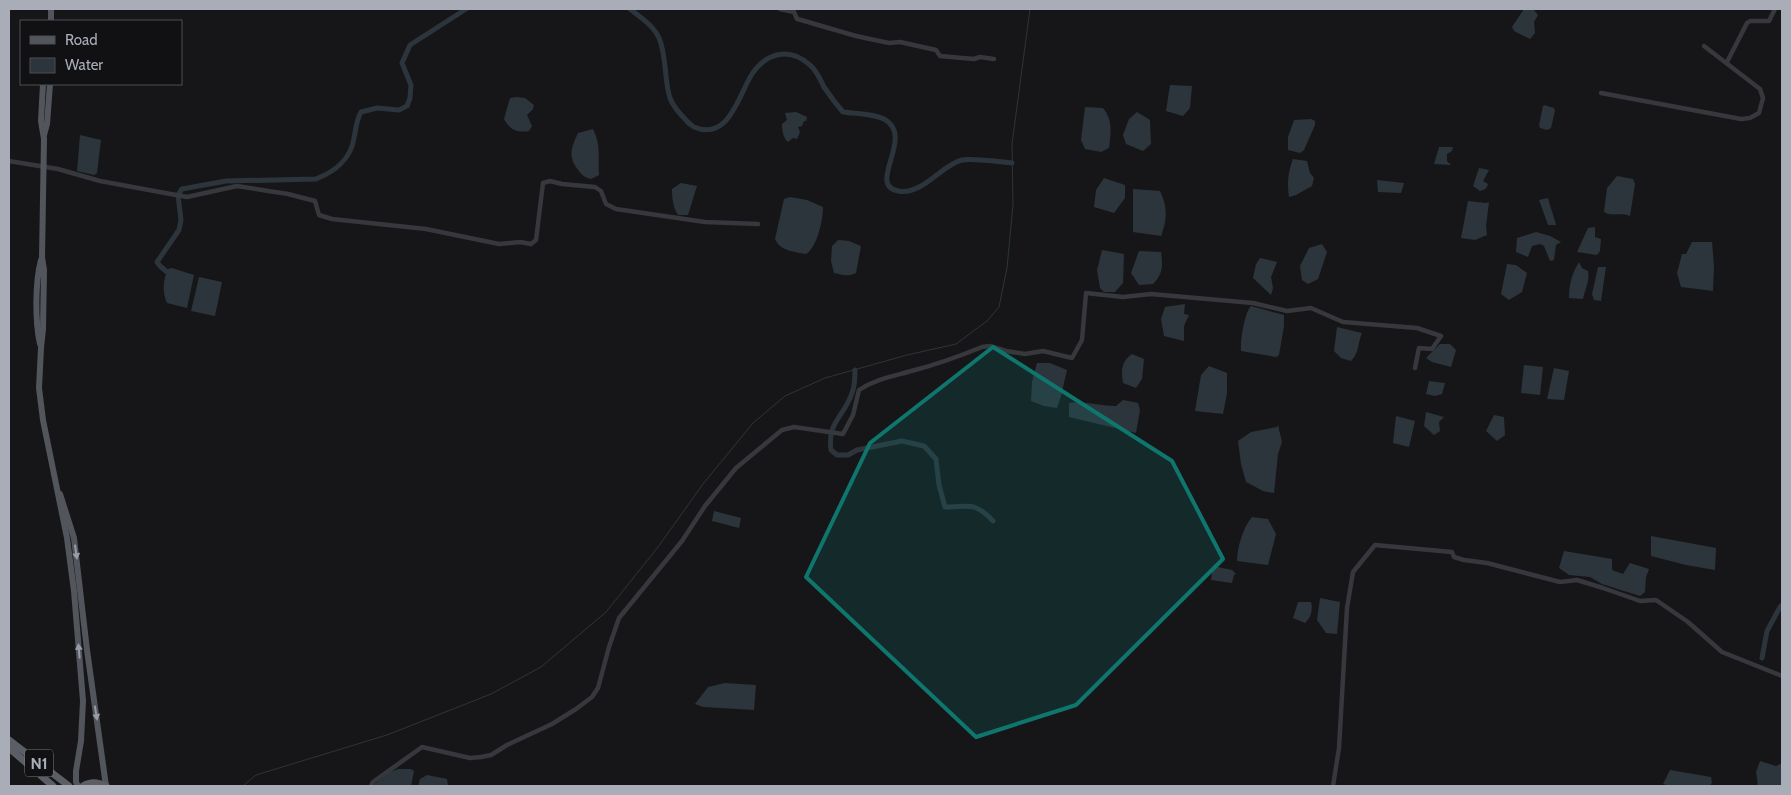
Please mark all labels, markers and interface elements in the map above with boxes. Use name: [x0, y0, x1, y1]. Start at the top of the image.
legend: [20, 20, 182, 85]
text: Road: [65, 31, 98, 49]
text: Water: [65, 56, 103, 74]
one-way arrow: [72, 544, 80, 560]
one-way arrow: [74, 643, 82, 659]
one-way arrow: [92, 706, 100, 722]
road number: N1: [25, 750, 53, 776]

